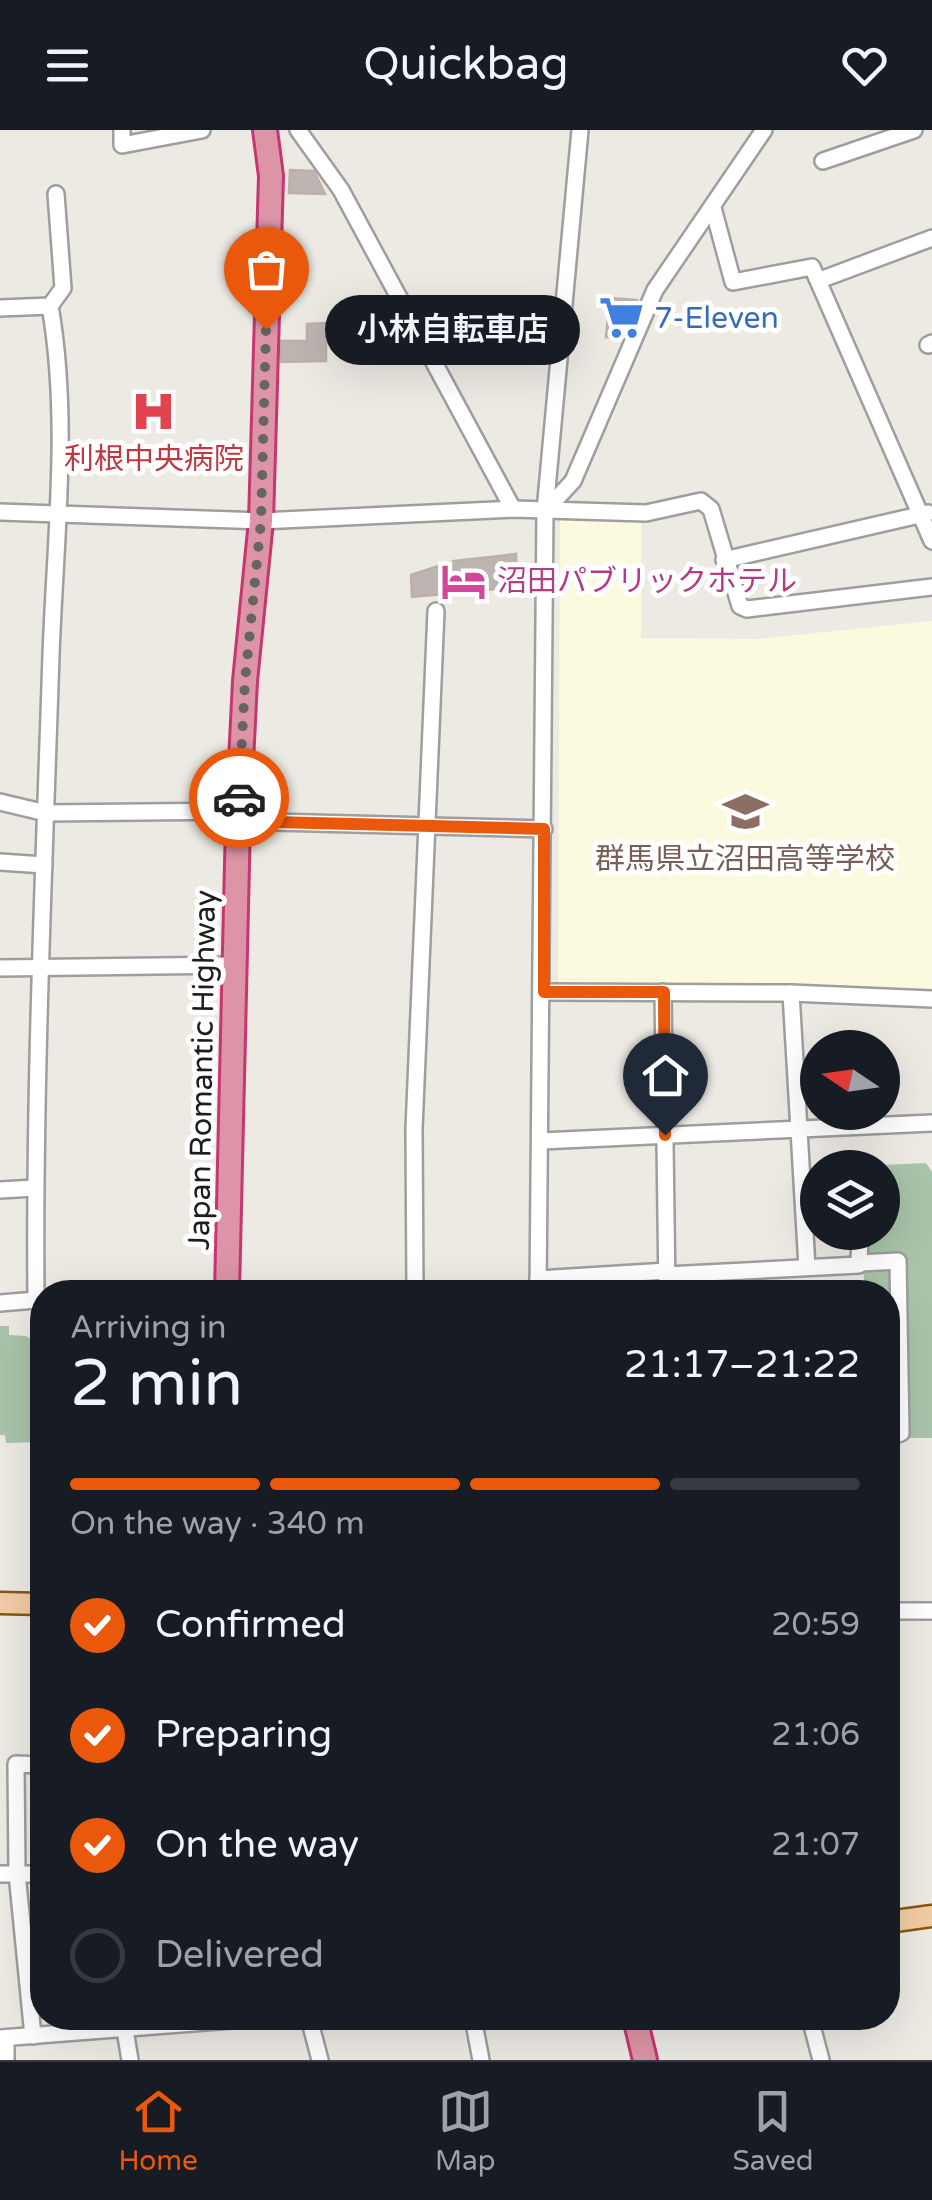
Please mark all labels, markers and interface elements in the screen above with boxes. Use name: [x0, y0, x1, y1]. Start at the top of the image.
icon: menu: [40, 38, 95, 93]
text: Quickbag: [363, 38, 569, 92]
icon: heart: [837, 38, 892, 93]
pin: [224, 227, 309, 330]
icon: bag: [239, 242, 294, 297]
callout: 小林自転車店: [326, 294, 581, 364]
supermarket icon: 7-Eleven: [597, 294, 645, 342]
place label: 7-Eleven: [654, 300, 779, 337]
text: 小林自転車店: [356, 311, 549, 349]
hospital icon: 利根中央病院: [130, 388, 178, 436]
place label: 利根中央病院: [64, 441, 244, 478]
hotel icon: 沼田パブリックホテル: [440, 557, 488, 605]
place label: 沼田パブリックホテル: [497, 563, 797, 600]
courier: [189, 748, 289, 848]
icon: car: [212, 771, 267, 826]
school or university icon: 群馬県立沼田高等学校: [721, 788, 769, 836]
place label: 群馬県立沼田高等学校: [595, 841, 895, 878]
street label: Japan Romantic Highway: [181, 890, 224, 1250]
north arrow: [800, 1030, 900, 1130]
map controls: [800, 1030, 900, 1250]
pin: [623, 1033, 708, 1136]
icon: home: [638, 1048, 693, 1103]
button: layers: [800, 1150, 900, 1250]
text: Arriving in: [70, 1309, 227, 1347]
text: 21:17–21:22: [624, 1342, 860, 1388]
text: 2 min: [70, 1345, 243, 1424]
text: On the way · 340 m: [70, 1505, 365, 1543]
icon: check: [70, 1598, 125, 1653]
text: Confirmed: [155, 1602, 346, 1648]
text: 20:59: [771, 1606, 860, 1644]
icon: check: [70, 1708, 125, 1763]
text: Preparing: [155, 1712, 332, 1758]
text: 21:06: [771, 1716, 860, 1754]
icon: check: [70, 1818, 125, 1873]
text: On the way: [155, 1822, 359, 1868]
text: 21:07: [771, 1826, 860, 1864]
text: Delivered: [155, 1932, 324, 1978]
tab: Home: [119, 2084, 198, 2178]
tab: Map: [435, 2084, 495, 2178]
tab: Saved: [733, 2084, 813, 2178]

